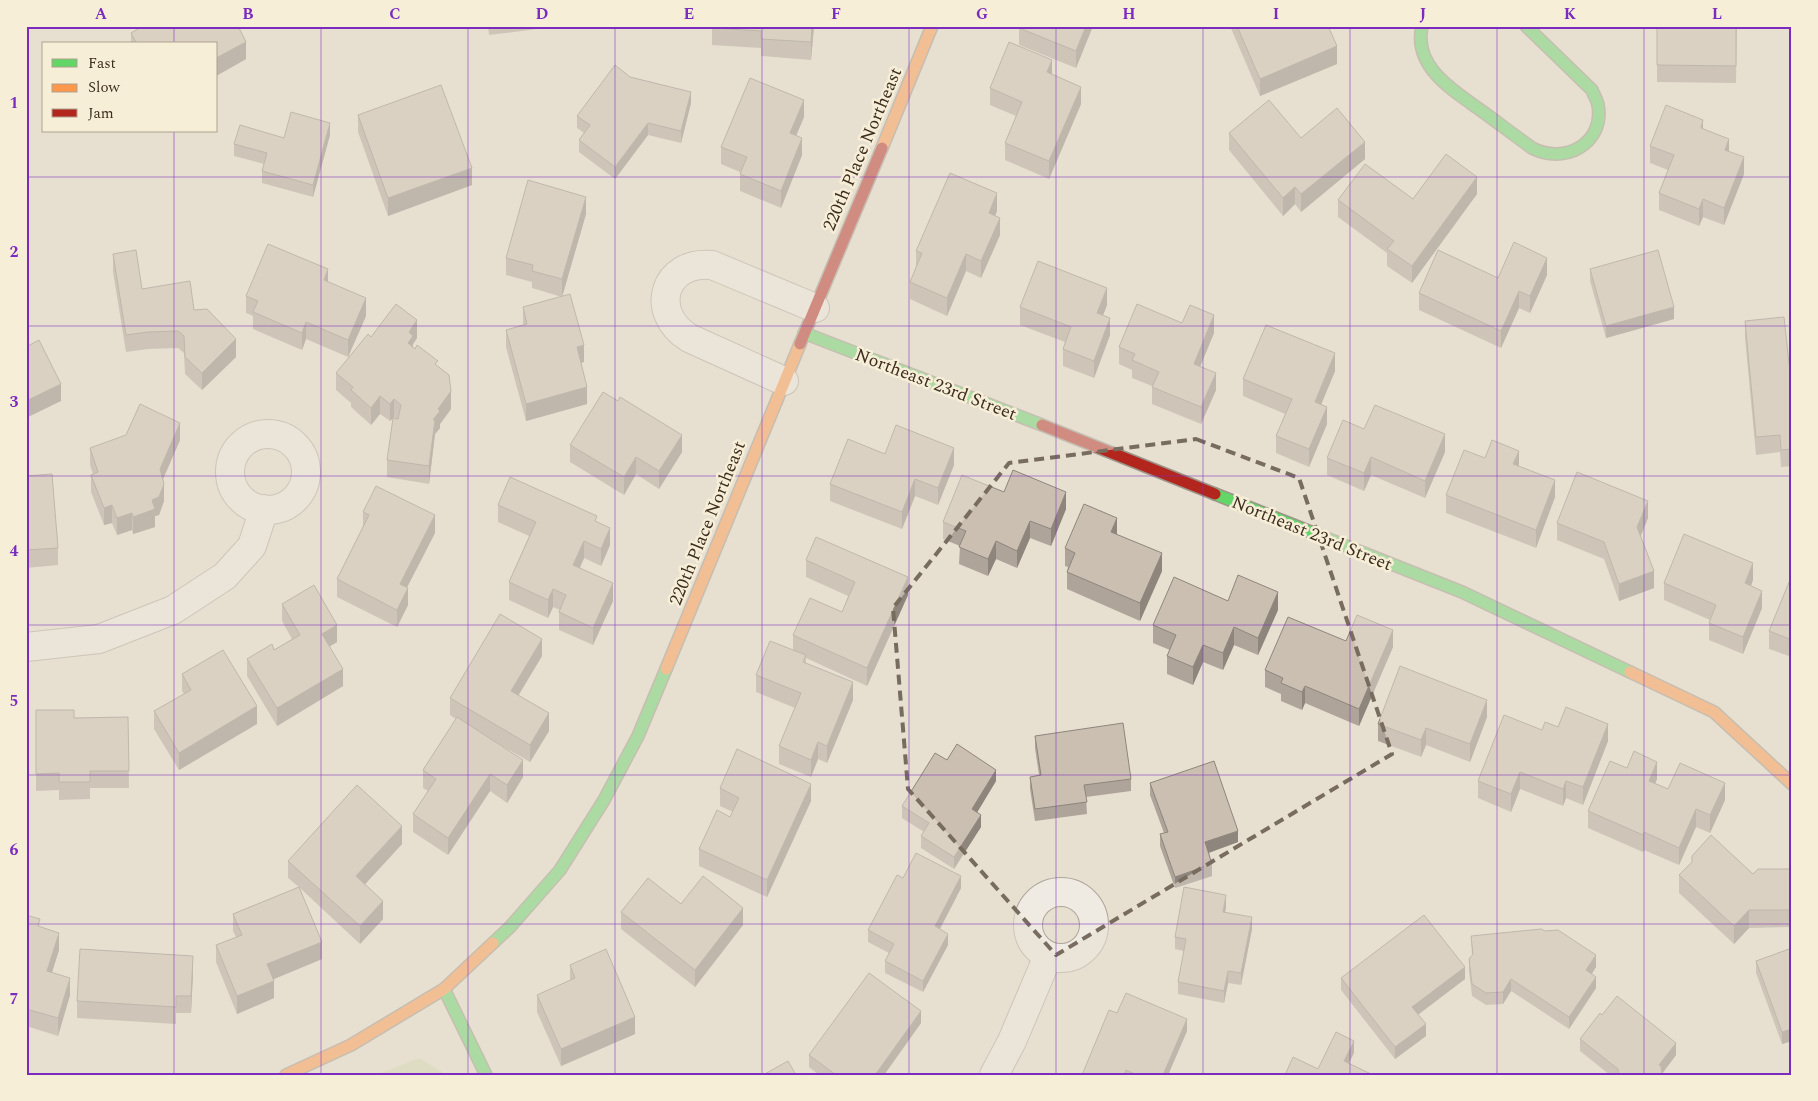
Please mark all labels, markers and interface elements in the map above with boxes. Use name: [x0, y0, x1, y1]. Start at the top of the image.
text: A: [95, 2, 108, 26]
text: B: [242, 2, 254, 26]
text: C: [389, 2, 401, 26]
text: D: [536, 2, 549, 26]
text: E: [684, 2, 694, 26]
text: F: [831, 2, 841, 26]
text: G: [976, 2, 988, 26]
text: H: [1122, 2, 1136, 26]
text: I: [1273, 2, 1279, 26]
text: J: [1420, 2, 1427, 26]
text: K: [1564, 2, 1577, 26]
text: L: [1712, 2, 1722, 26]
legend: [42, 42, 218, 132]
text: Fast: [88, 52, 116, 75]
street label: 220th Place Northeast: [816, 63, 909, 235]
text: Slow: [88, 76, 120, 99]
text: 1: [10, 91, 18, 115]
text: Jam: [88, 102, 114, 125]
text: 2: [10, 240, 19, 264]
street label: Northeast 23rd Street: [851, 341, 1021, 428]
text: 3: [10, 390, 19, 414]
street label: 220th Place Northeast: [662, 437, 753, 610]
street label: Northeast 23rd Street: [1227, 489, 1396, 578]
text: 4: [10, 539, 19, 563]
text: 5: [10, 689, 18, 713]
text: 6: [10, 838, 19, 862]
text: 7: [10, 987, 19, 1011]

